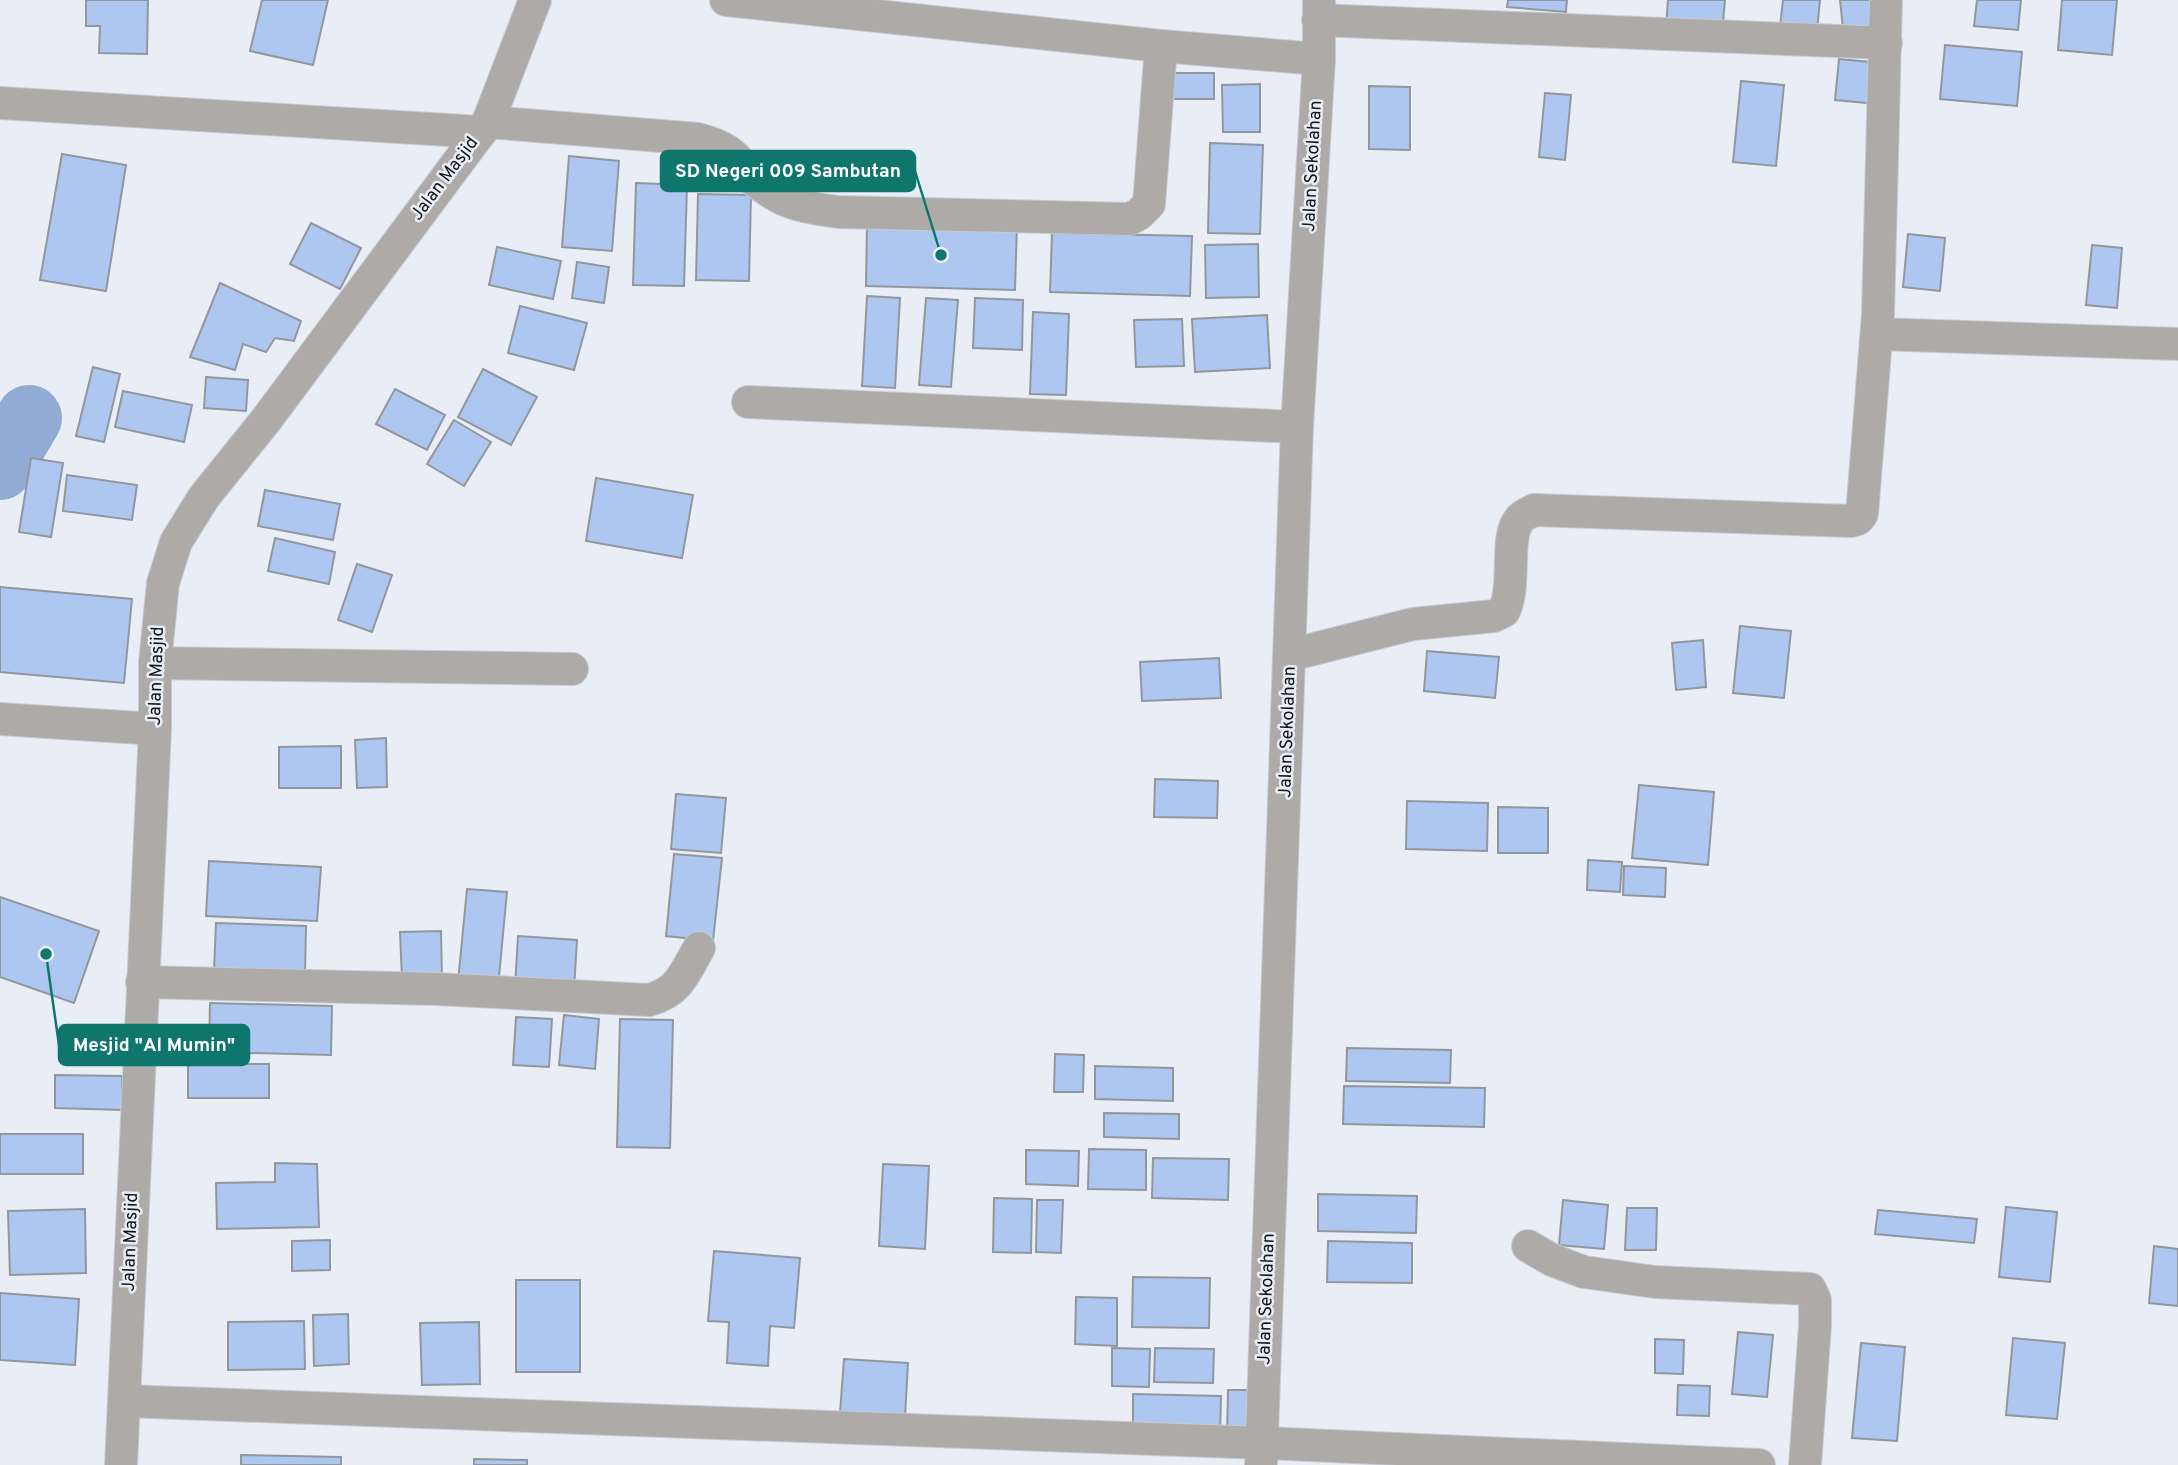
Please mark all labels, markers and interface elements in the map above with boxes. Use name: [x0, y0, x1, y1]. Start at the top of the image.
street label: Jalan Sekolahan: [1298, 100, 1328, 232]
street label: Jalan Masjid: [406, 132, 484, 226]
callout: SD Negeri 009 Sambutan: [661, 151, 915, 191]
text: SD Negeri 009 Sambutan: [675, 160, 901, 184]
street label: Jalan Masjid: [144, 626, 170, 726]
street label: Jalan Sekolahan: [1274, 666, 1302, 798]
callout: Mesjid "Al Mumin": [59, 1025, 249, 1065]
text: Mesjid "Al Mumin": [73, 1034, 235, 1058]
street label: Jalan Masjid: [118, 1192, 144, 1292]
street label: Jalan Sekolahan: [1253, 1233, 1281, 1365]

